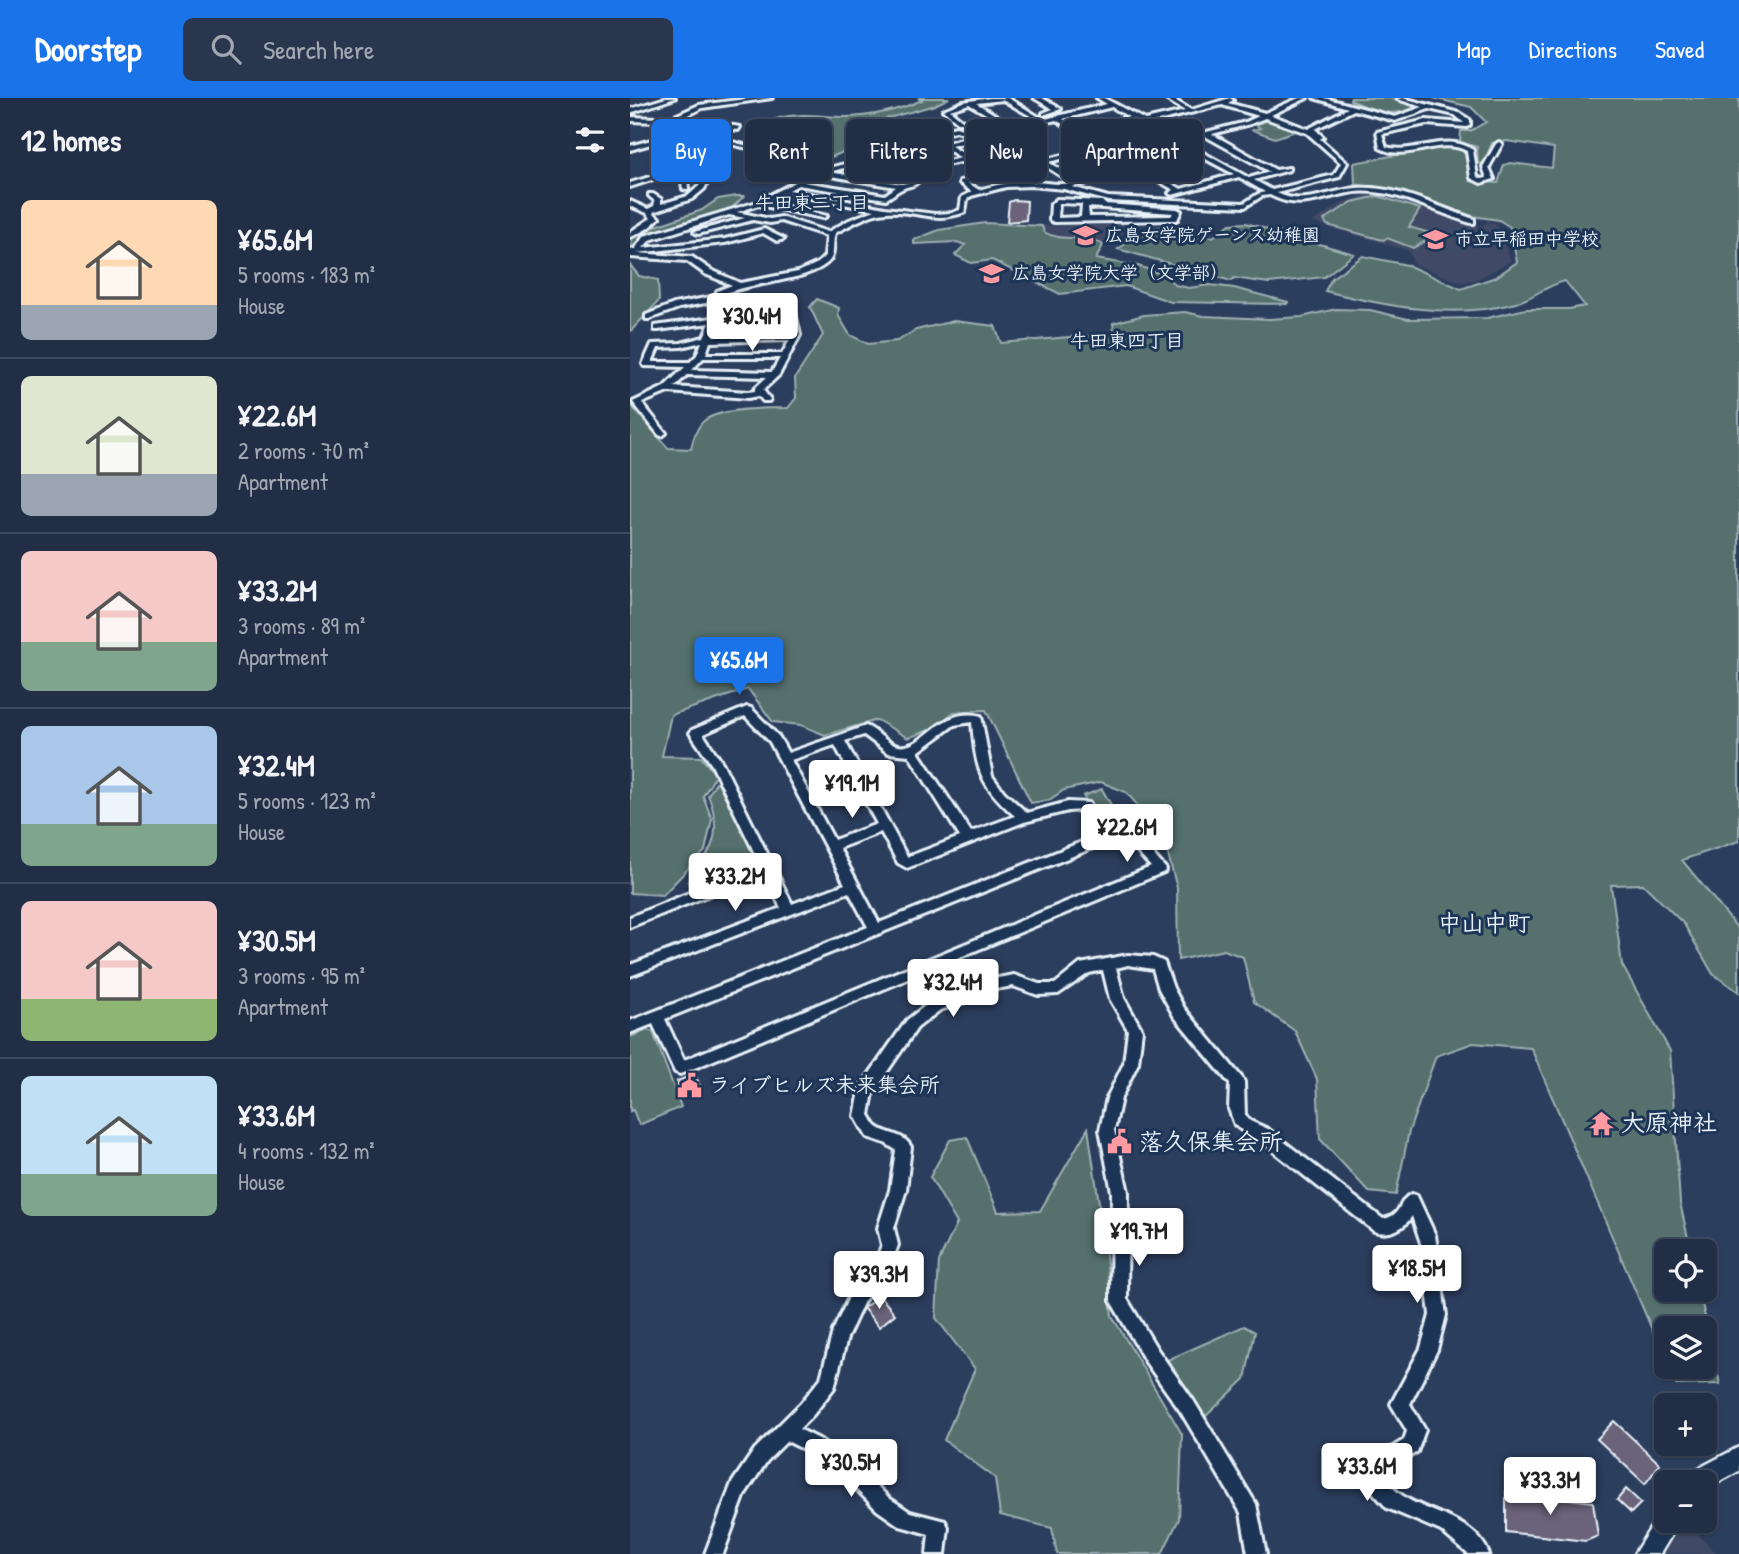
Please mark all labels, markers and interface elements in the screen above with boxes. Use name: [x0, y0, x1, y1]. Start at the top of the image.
search box: [183, 18, 673, 81]
text: Doorstep: [35, 27, 141, 71]
icon: search: [207, 30, 245, 68]
text: Search here: [263, 32, 374, 67]
text: Map: [1457, 33, 1491, 65]
text: Directions: [1529, 33, 1617, 65]
text: Saved: [1655, 33, 1704, 65]
chip: Buy: [651, 119, 731, 182]
chip: Rent: [745, 119, 832, 182]
chip: Filters: [846, 119, 952, 182]
chip: New: [966, 119, 1047, 182]
chip: Apartment: [1061, 119, 1203, 182]
text: 12 homes: [21, 120, 121, 160]
icon: filters: [571, 121, 609, 159]
district label: 牛田東二丁目: [755, 189, 869, 215]
text: ¥65.6M: [238, 219, 313, 259]
school or university icon: 広島女学院ゲーンス幼稚園: [1071, 221, 1099, 249]
place label: 広島女学院ゲーンス幼稚園: [1105, 222, 1320, 247]
school or university icon: 市立早稲田中学校: [1421, 225, 1449, 253]
place label: 市立早稲田中学校: [1455, 226, 1599, 251]
icon: home: [77, 228, 161, 312]
text: 5 rooms · 183 m²: [238, 259, 375, 290]
school or university icon: 広島女学院大学（文学部）: [978, 259, 1006, 287]
place label: 広島女学院大学（文学部）: [1012, 260, 1228, 285]
text: House: [238, 290, 285, 321]
pin: ¥30.4M: [695, 294, 809, 353]
text: ¥30.4M: [723, 300, 781, 331]
district label: 牛田東四丁目: [1070, 327, 1184, 353]
text: ¥22.6M: [238, 395, 316, 435]
icon: home: [77, 404, 161, 488]
text: 2 rooms · 70 m²: [238, 435, 369, 466]
text: Apartment: [238, 466, 328, 497]
text: ¥33.2M: [238, 570, 317, 610]
icon: home: [77, 579, 161, 663]
text: 3 rooms · 89 m²: [238, 610, 365, 641]
pin: ¥65.6M: [682, 638, 796, 697]
text: Apartment: [238, 641, 328, 672]
text: ¥65.6M: [710, 644, 768, 675]
text: ¥32.4M: [238, 745, 315, 785]
icon: home: [77, 754, 161, 838]
pin: ¥19.1M: [795, 760, 909, 820]
text: ¥19.1M: [825, 767, 879, 798]
text: 5 rooms · 123 m²: [238, 785, 376, 816]
pin: ¥22.6M: [1070, 804, 1184, 864]
text: ¥22.6M: [1097, 811, 1157, 842]
text: House: [238, 816, 285, 847]
pin: ¥33.2M: [678, 854, 792, 913]
text: ¥33.2M: [705, 860, 765, 891]
district label: 中山中町: [1438, 907, 1530, 938]
text: ¥30.5M: [238, 920, 316, 960]
icon: home: [77, 929, 161, 1013]
text: 3 rooms · 95 m²: [238, 960, 365, 991]
pin: ¥32.4M: [896, 960, 1010, 1019]
text: ¥32.4M: [924, 966, 982, 997]
text: Apartment: [238, 991, 328, 1022]
place label: ライブヒルズ未来集会所: [709, 1070, 940, 1099]
public building icon: ライブヒルズ未来集会所: [675, 1071, 703, 1099]
text: ¥33.6M: [238, 1095, 315, 1135]
icon: home: [77, 1104, 161, 1188]
place label: 大原神社: [1621, 1106, 1717, 1138]
temple icon: 大原神社: [1587, 1109, 1615, 1137]
place label: 落久保集会所: [1139, 1125, 1283, 1157]
public building icon: 落久保集会所: [1105, 1128, 1133, 1156]
text: 4 rooms · 132 m²: [238, 1135, 375, 1166]
text: House: [238, 1166, 285, 1197]
pin: ¥19.7M: [1082, 1208, 1196, 1268]
text: ¥19.7M: [1110, 1215, 1168, 1246]
map controls: [1654, 1239, 1717, 1533]
button: locate: [1654, 1239, 1717, 1302]
pin: ¥18.5M: [1360, 1246, 1474, 1305]
pin: ¥39.3M: [822, 1252, 936, 1311]
text: ¥18.5M: [1388, 1252, 1446, 1283]
text: ¥39.3M: [850, 1258, 908, 1289]
button: layers: [1654, 1316, 1717, 1379]
button: +: [1654, 1393, 1717, 1456]
pin: ¥30.5M: [794, 1440, 908, 1499]
pin: ¥33.6M: [1310, 1444, 1424, 1503]
text: ¥30.5M: [821, 1446, 881, 1477]
text: ¥33.6M: [1337, 1450, 1397, 1481]
pin: ¥33.3M: [1493, 1458, 1607, 1517]
text: ¥33.3M: [1520, 1464, 1580, 1495]
button: −: [1654, 1470, 1717, 1533]

